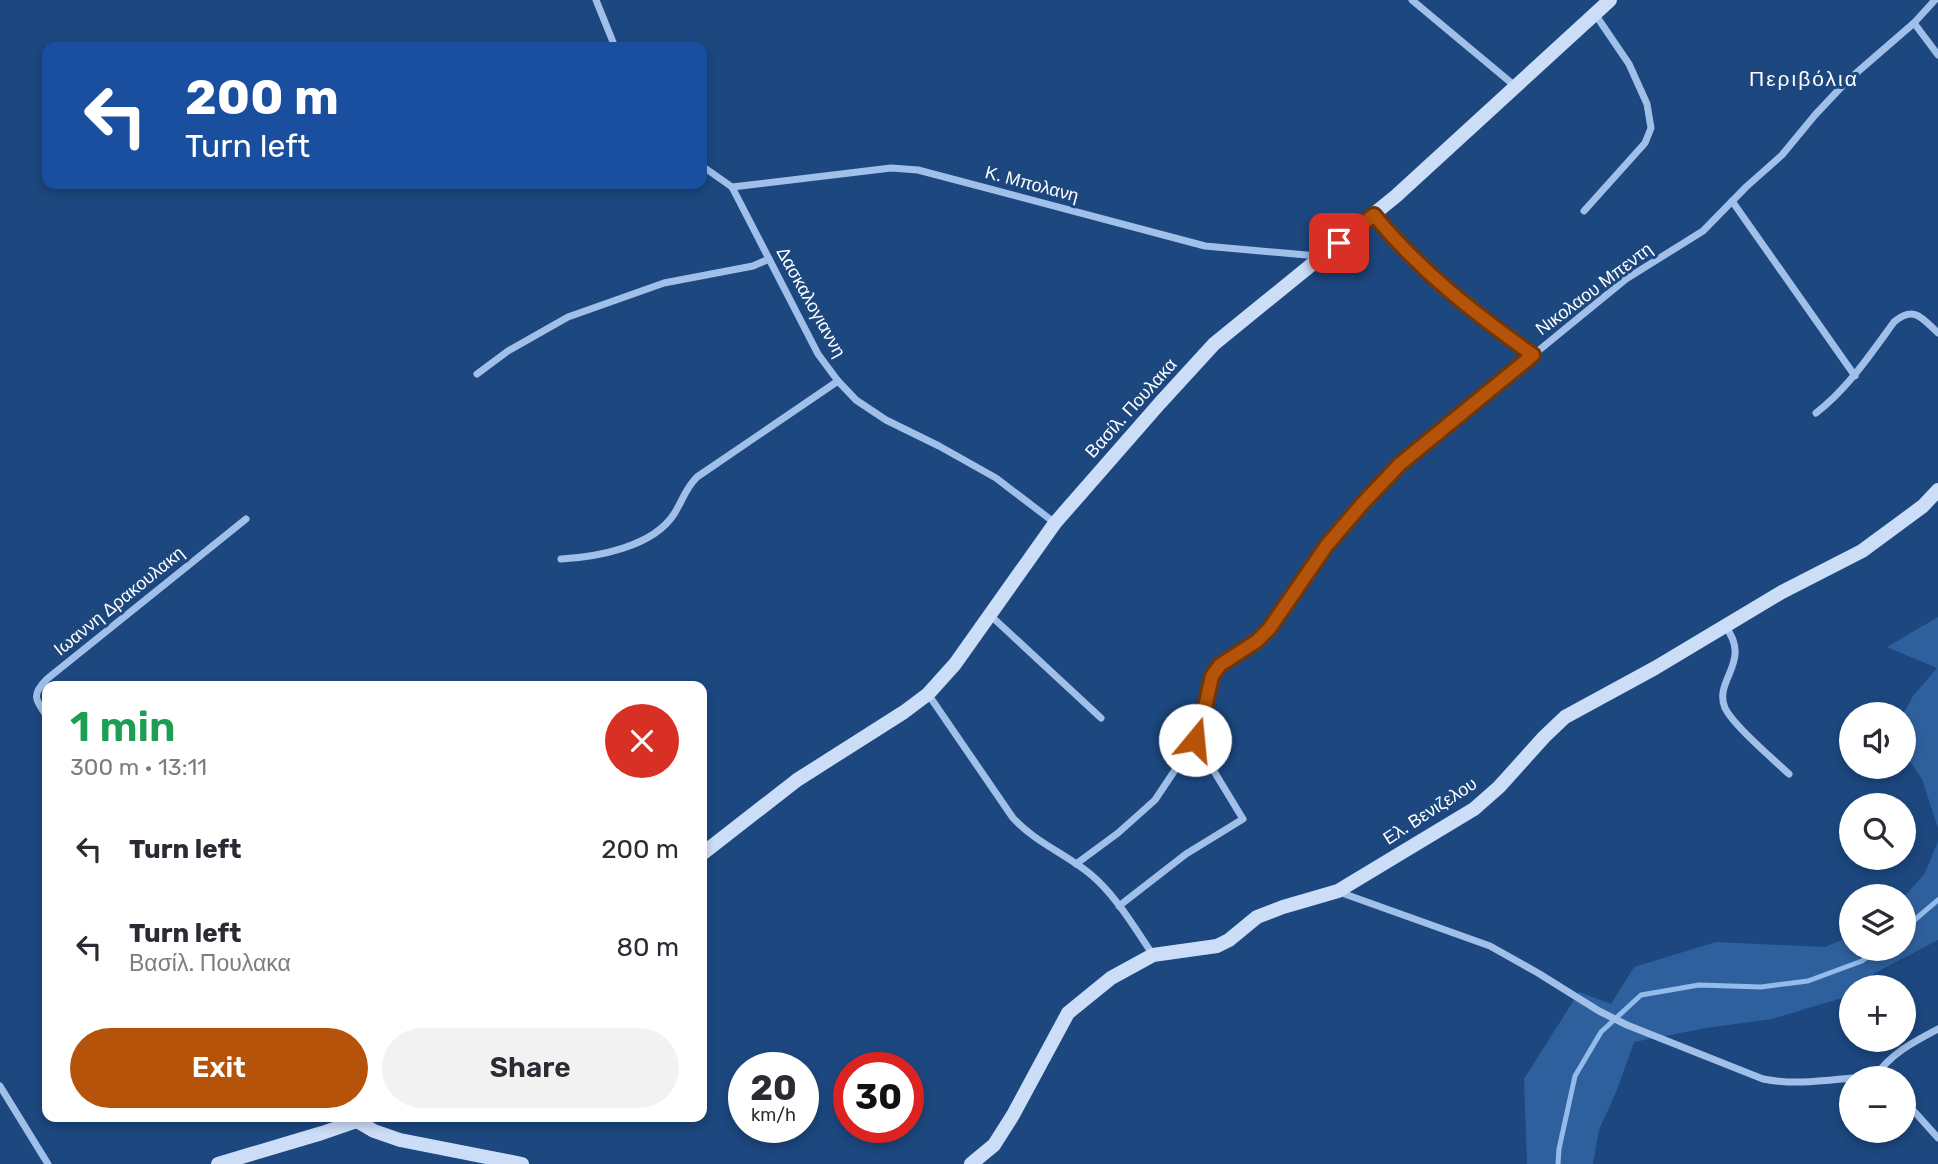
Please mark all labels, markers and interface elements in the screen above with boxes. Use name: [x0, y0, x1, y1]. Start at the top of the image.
district label: Περιβόλια: [1749, 66, 1859, 91]
text: 200 m: [185, 68, 339, 126]
icon: left: [70, 70, 161, 161]
text: Turn left: [185, 127, 310, 165]
street label: Κ. Μπολανη: [983, 161, 1081, 207]
pin: [1309, 213, 1369, 273]
icon: arrive: [1320, 224, 1358, 262]
street label: Νικολαου Μπεντη: [1531, 238, 1657, 340]
street label: Δασκαλογιαννη: [772, 243, 850, 361]
street label: Βασίλ. Πουλακα: [1080, 354, 1182, 462]
street label: Ιωαννη Δρακουλακη: [49, 542, 189, 660]
text: 1 min: [70, 702, 176, 752]
map controls: [1839, 702, 1916, 1143]
button: sound: [1839, 702, 1916, 779]
position arrow: [1158, 703, 1232, 777]
button: close: [605, 704, 679, 778]
text: 300 m · 13:11: [70, 753, 207, 781]
street label: Ελ. Βενιζελου: [1379, 772, 1481, 850]
button: search: [1839, 793, 1916, 870]
icon: left: [70, 830, 108, 868]
text: Turn left: [129, 834, 241, 865]
text: 200 m: [601, 834, 679, 865]
button: layers: [1839, 884, 1916, 961]
text: Turn left: [129, 918, 241, 949]
icon: left: [70, 928, 108, 966]
text: 80 m: [616, 932, 679, 963]
text: Βασίλ. Πουλακα: [129, 949, 291, 977]
button: +: [1839, 975, 1916, 1052]
button: Exit: [70, 1028, 368, 1108]
button: Share: [382, 1028, 679, 1108]
speed limit sign: 30: [833, 1052, 924, 1143]
button: −: [1839, 1066, 1916, 1143]
text: 20: [750, 1067, 797, 1109]
text: km/h: [751, 1104, 796, 1126]

